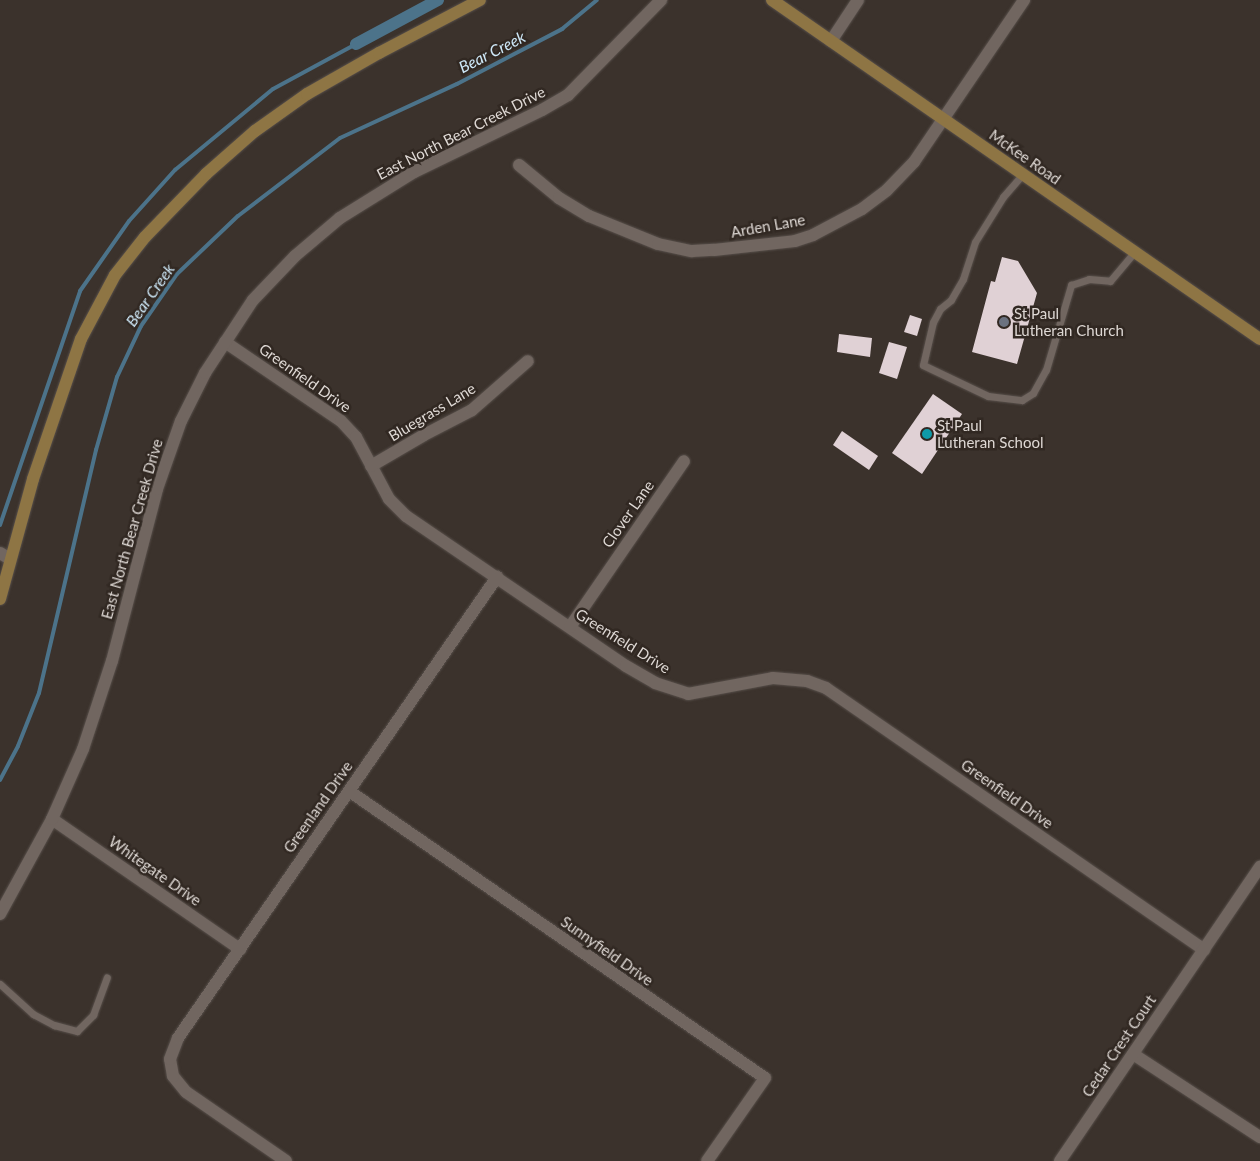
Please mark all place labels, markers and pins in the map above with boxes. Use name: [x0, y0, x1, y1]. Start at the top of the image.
place label: St Paul Lutheran Church: [1014, 304, 1124, 339]
marker: St Paul Lutheran Church: [998, 316, 1010, 328]
place label: St Paul Lutheran School: [937, 416, 1043, 451]
marker: St Paul Lutheran School: [921, 428, 933, 440]

